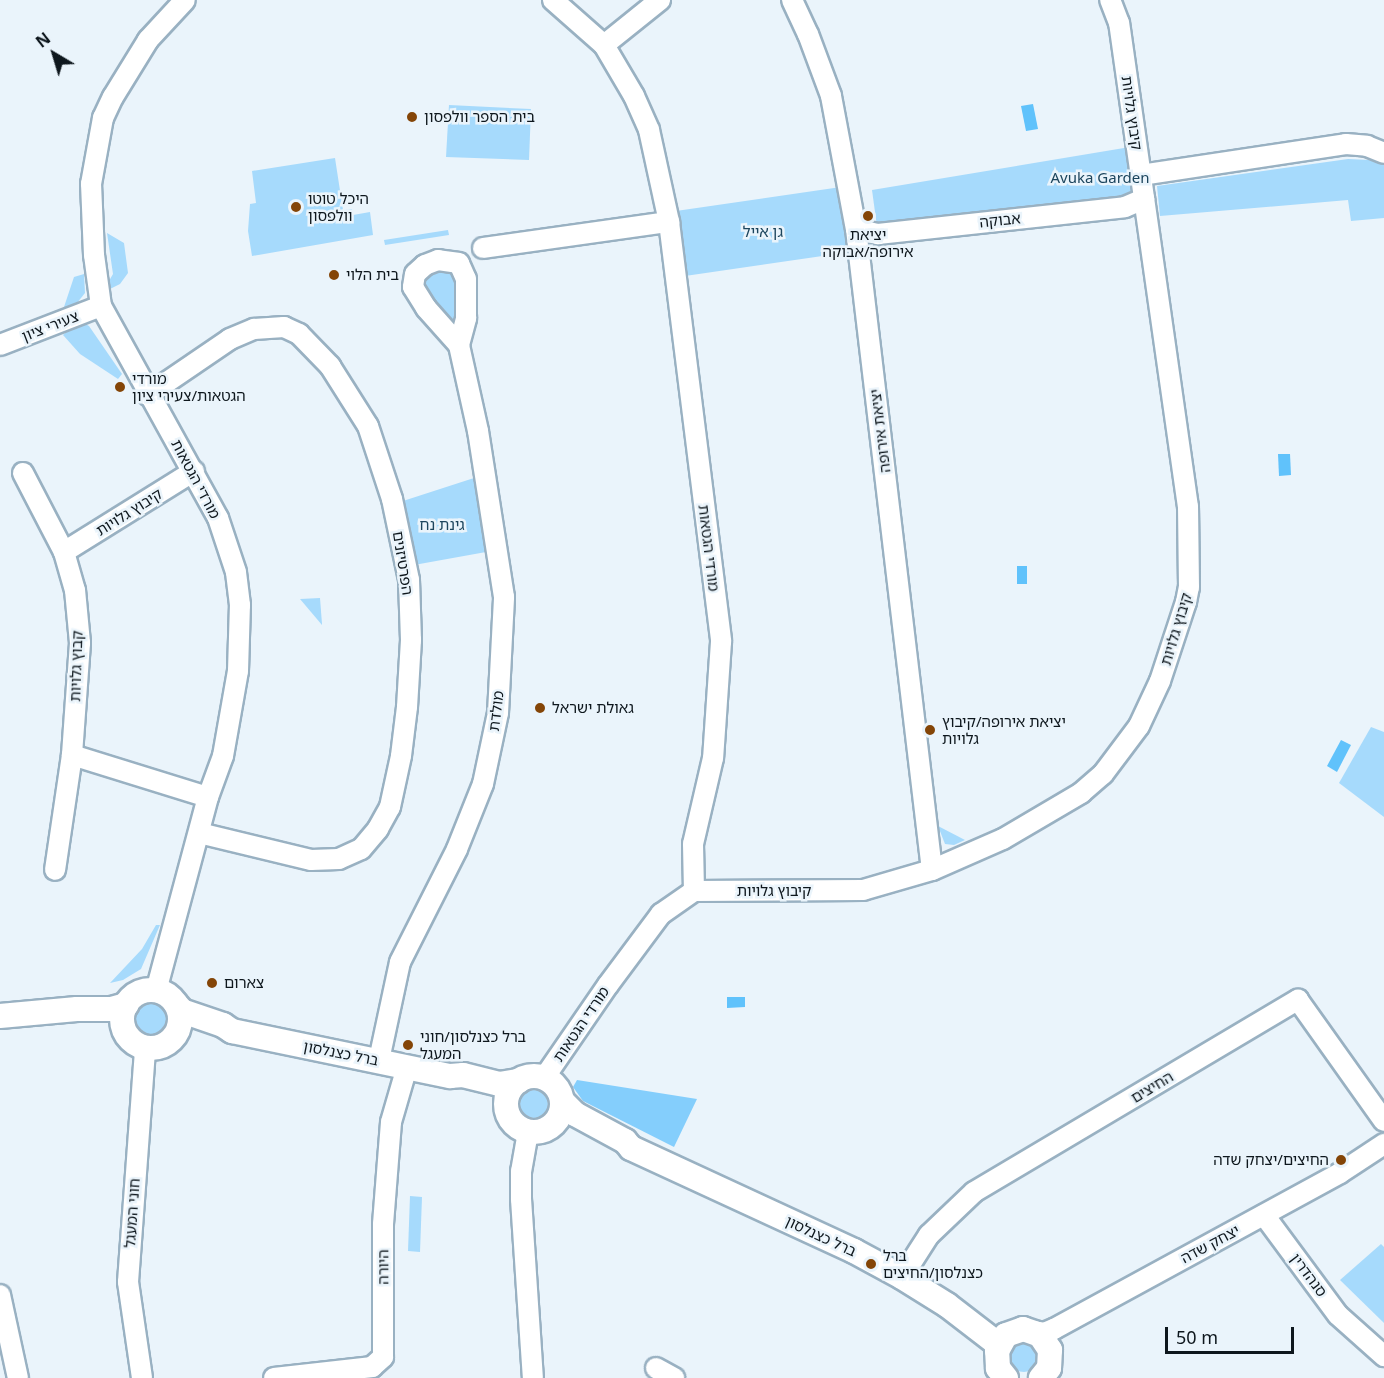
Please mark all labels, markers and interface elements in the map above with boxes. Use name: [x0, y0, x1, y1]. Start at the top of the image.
north arrow: [24, 24, 84, 84]
text: N: [31, 27, 55, 52]
street label: קיבוץ גלויות: [1118, 75, 1146, 151]
place label: בית הספר וולפסון: [424, 108, 535, 126]
marker: בית הספר וולפסון: [405, 110, 419, 124]
park label: Avuka Garden: [1051, 169, 1149, 187]
place label: היכל טוטו וולפסון: [308, 189, 369, 224]
marker: היכל טוטו וולפסון: [289, 200, 303, 214]
marker: יציאת אירופה/אבוקה: [861, 209, 875, 223]
street label: אבוקה: [978, 209, 1022, 231]
park label: גן אייל: [743, 223, 783, 241]
place label: יציאת אירופה/אבוקה: [823, 225, 913, 260]
place label: בית הלוי: [346, 266, 399, 284]
marker: בית הלוי: [327, 268, 341, 282]
street label: צעירי ציון: [19, 307, 81, 345]
place label: מורדי הגטאות/צעירי ציון: [132, 369, 246, 404]
marker: מורדי הגטאות/צעירי ציון: [113, 380, 127, 394]
street label: יציאת אירופה: [866, 388, 894, 474]
street label: מורדי הגטאות: [168, 436, 224, 522]
street label: קיבוץ גלויות: [93, 485, 165, 539]
street label: מורדי הגטאות: [695, 504, 723, 592]
park label: גינת נח: [419, 516, 465, 534]
street label: הפרטיזנים: [389, 530, 417, 596]
street label: קיבוץ גלויות: [1156, 591, 1196, 667]
street label: קבוץ גלויות: [66, 630, 86, 702]
street label: מולדת: [485, 690, 507, 732]
place label: גאולת ישראל: [552, 699, 634, 717]
marker: גאולת ישראל: [533, 701, 547, 715]
place label: יציאת אירופה/קיבוץ גלויות: [942, 712, 1066, 747]
marker: יציאת אירופה/קיבוץ גלויות: [923, 723, 937, 737]
street label: קיבוץ גלויות: [737, 882, 811, 900]
place label: צארום: [224, 974, 264, 992]
marker: צארום: [205, 976, 219, 990]
street label: מורדי הגטאות: [549, 983, 613, 1065]
place label: ברל כצנלסון/חוני המעגל: [420, 1027, 526, 1062]
street label: ברל כצנלסון: [302, 1037, 380, 1069]
marker: ברל כצנלסון/חוני המעגל: [401, 1038, 415, 1052]
street label: החיצים: [1128, 1067, 1176, 1107]
place label: החיצים/יצחק שדה: [1213, 1151, 1329, 1169]
marker: החיצים/יצחק שדה: [1334, 1153, 1348, 1167]
street label: חוני המעגל: [121, 1178, 143, 1248]
street label: ברל כצנלסון: [783, 1212, 859, 1260]
street label: יצחק שדה: [1177, 1221, 1243, 1267]
place label: ברל כצנלסון/החיצים: [883, 1246, 983, 1281]
street label: היורה: [374, 1249, 392, 1285]
street label: סנהדרין: [1287, 1250, 1331, 1300]
marker: ברל כצנלסון/החיצים: [864, 1257, 878, 1271]
scale bar: [1168, 1315, 1297, 1353]
text: 50 m: [1176, 1325, 1218, 1349]

